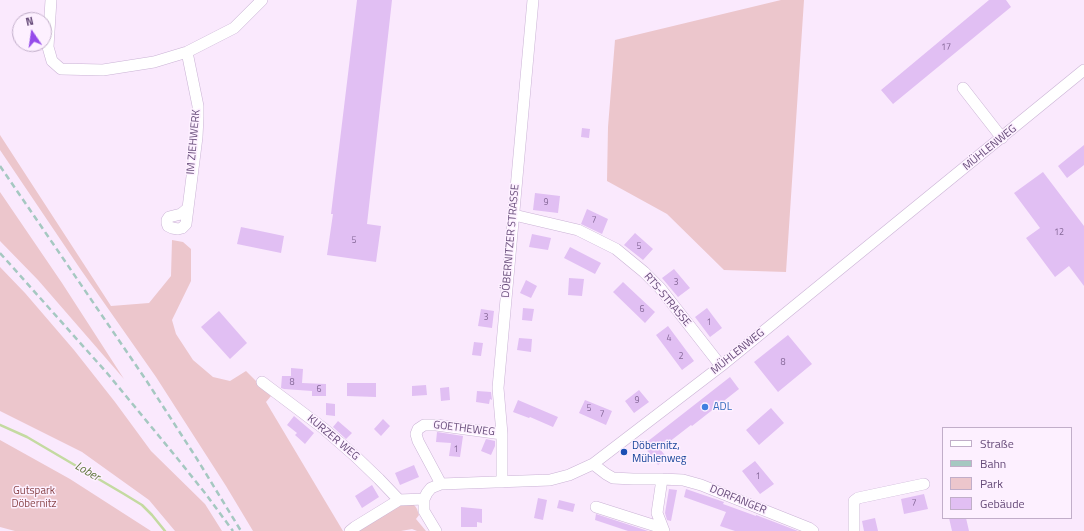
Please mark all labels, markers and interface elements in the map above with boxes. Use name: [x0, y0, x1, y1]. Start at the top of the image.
north arrow: [12, 12, 52, 52]
text: N: [24, 13, 35, 30]
house number: 17: [941, 43, 951, 53]
street label: IM ZIEHWERK: [185, 109, 203, 175]
street label: MÜHLENWEG: [961, 122, 1019, 174]
street label: DÖBERNITZER STRASSE: [499, 184, 523, 298]
house number: 9: [543, 198, 549, 208]
house number: 7: [591, 216, 597, 226]
house number: 12: [1054, 228, 1064, 238]
house number: 5: [351, 236, 357, 246]
house number: 5: [636, 242, 642, 252]
street label: RTS-STRASSE: [641, 271, 693, 329]
house number: 3: [673, 278, 679, 288]
house number: 6: [639, 305, 645, 315]
house number: 3: [483, 313, 489, 323]
house number: 1: [706, 318, 712, 328]
street label: MÜHLENWEG: [709, 326, 767, 378]
house number: 4: [666, 334, 672, 344]
house number: 2: [678, 352, 684, 362]
house number: 8: [780, 358, 786, 368]
house number: 8: [289, 378, 295, 388]
house number: 6: [316, 385, 322, 395]
house number: 9: [634, 396, 640, 406]
place label: ADL: [713, 400, 732, 414]
marker: ADL: [700, 402, 710, 412]
house number: 5: [586, 404, 592, 414]
house number: 7: [599, 410, 605, 420]
street label: KURZER WEG: [304, 412, 362, 464]
street label: GOETHEWEG: [432, 419, 496, 439]
legend: [942, 427, 1072, 519]
text: Straße: [980, 434, 1014, 453]
place label: Döbernitz, Mühlenweg: [632, 439, 686, 465]
house number: 1: [453, 445, 459, 455]
marker: Döbernitz, Mühlenweg: [619, 447, 629, 457]
text: Bahn: [980, 454, 1006, 473]
water label: Lober: [72, 459, 102, 485]
house number: 1: [755, 472, 761, 482]
text: Park: [980, 474, 1003, 493]
street label: DORFANGER: [708, 483, 768, 517]
park label: Gutspark Döbernitz: [11, 484, 57, 510]
text: Gebäude: [980, 494, 1025, 513]
house number: 7: [911, 499, 917, 509]

